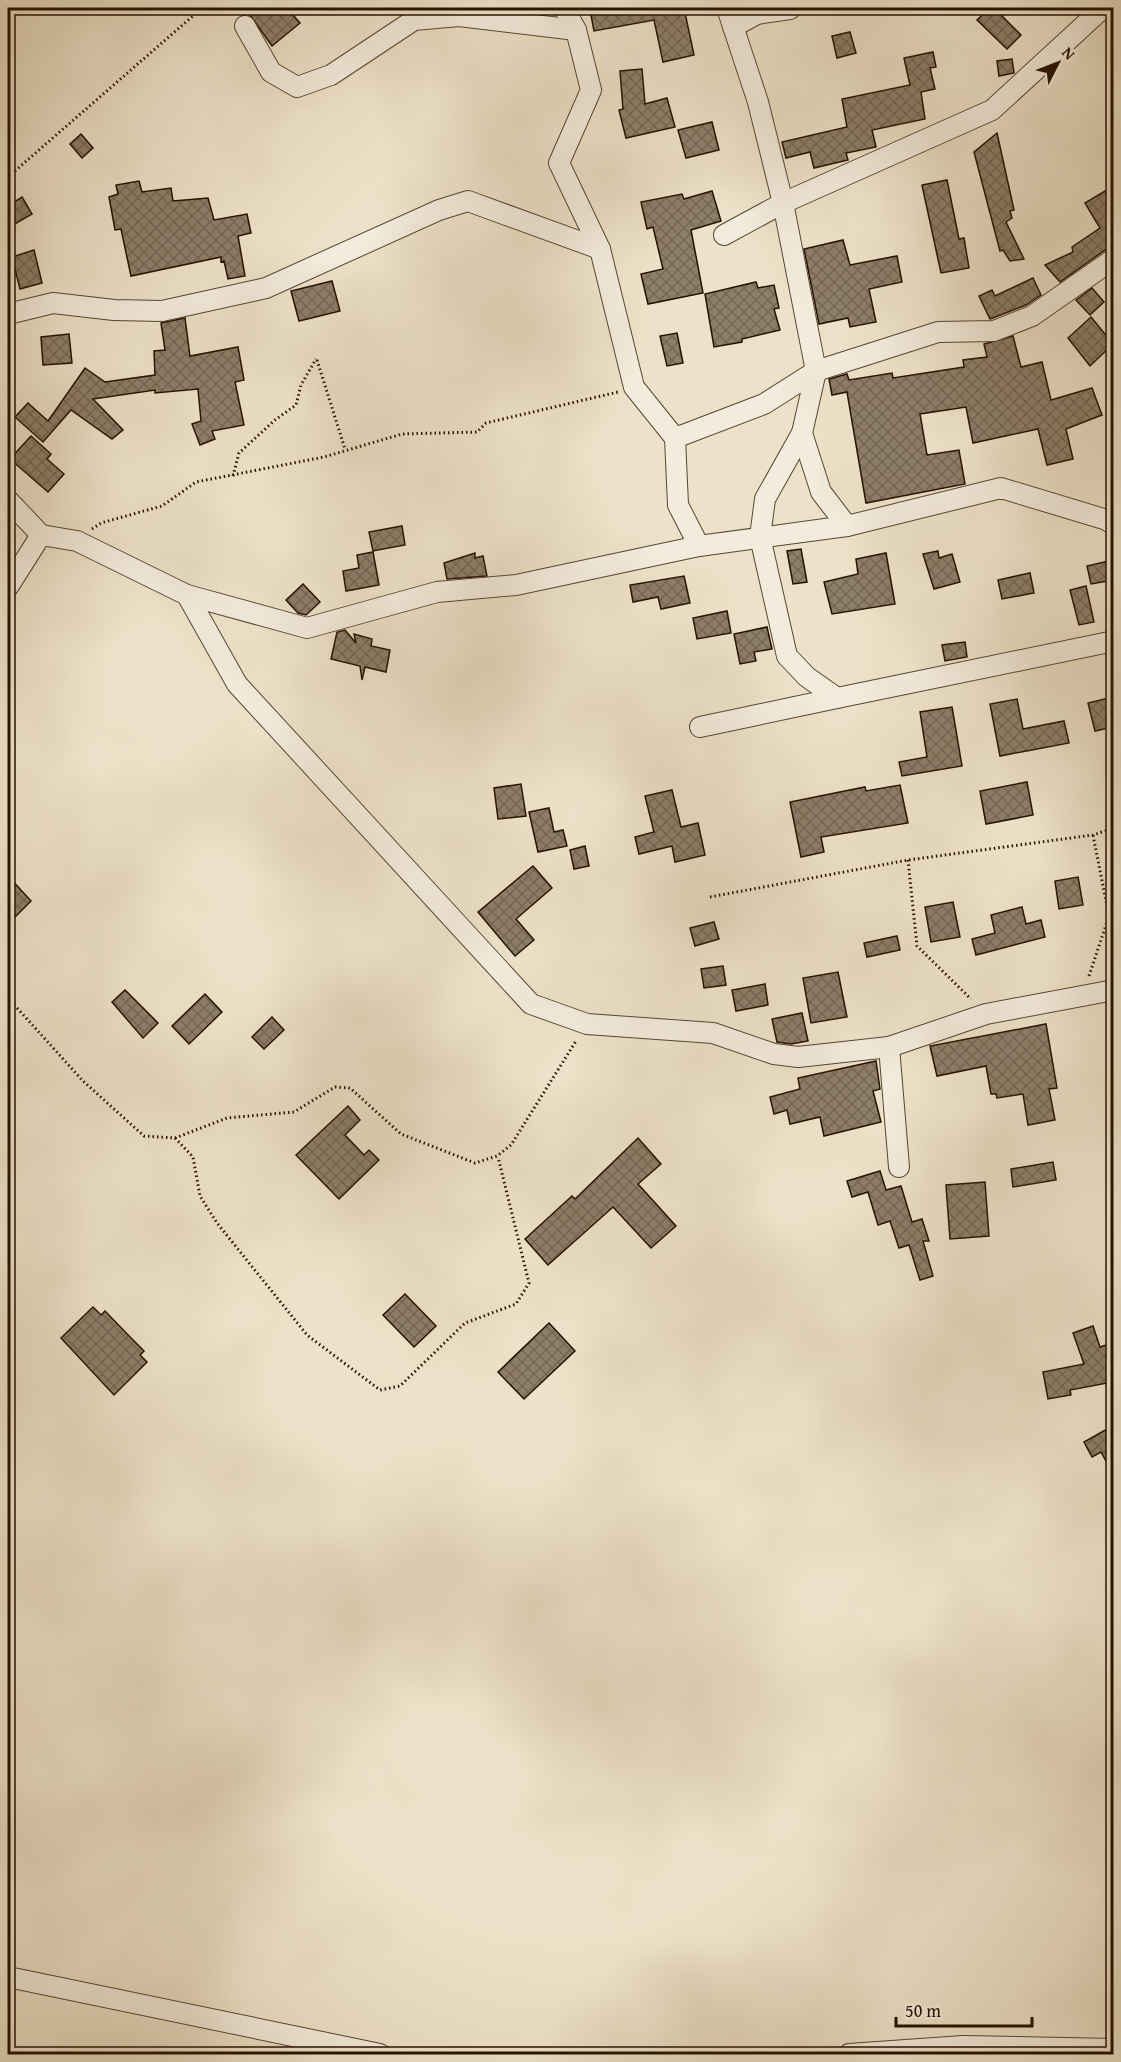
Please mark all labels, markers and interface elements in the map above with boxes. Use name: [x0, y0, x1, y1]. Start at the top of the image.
north arrow: [1028, 33, 1088, 93]
text: N: [1057, 41, 1082, 65]
scale bar: [896, 1990, 1032, 2028]
text: 50 m: [905, 1997, 941, 2024]

